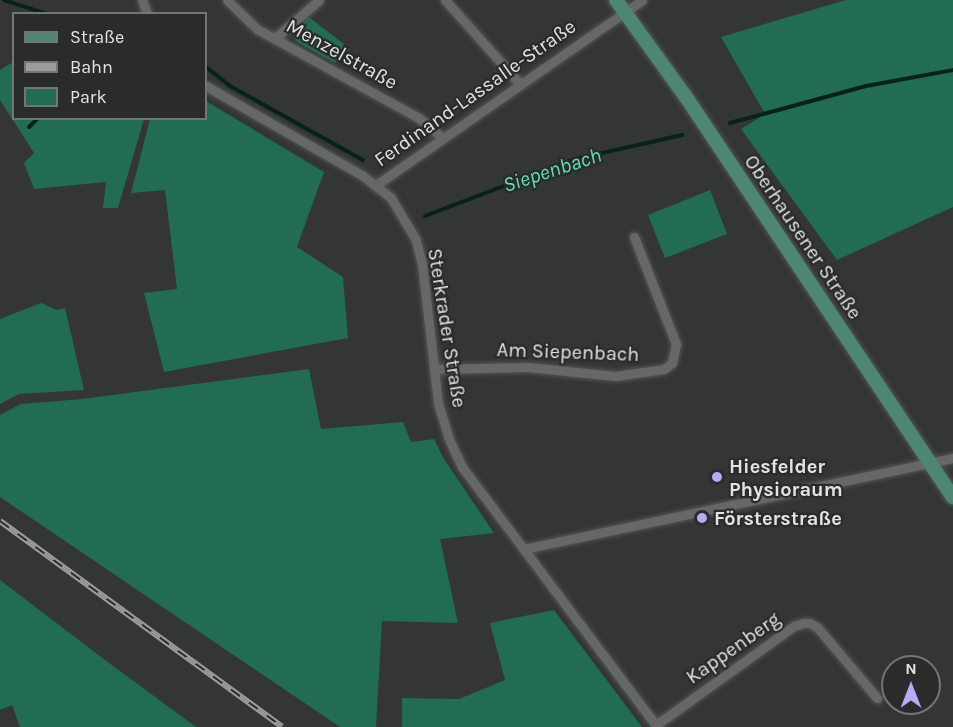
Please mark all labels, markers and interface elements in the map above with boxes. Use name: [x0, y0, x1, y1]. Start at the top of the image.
legend: [12, 12, 207, 120]
street label: Menzelstraße: [282, 14, 402, 94]
street label: Ferdinand-Lassalle-Straße: [370, 14, 580, 172]
text: Straße: [70, 26, 124, 48]
text: Bahn: [70, 56, 113, 78]
text: Park: [70, 86, 107, 108]
water label: Siepenbach: [500, 142, 604, 198]
street label: Oberhausener Straße: [739, 150, 867, 324]
street label: Sterkrader Straße: [423, 247, 471, 409]
street label: Am Siepenbach: [496, 338, 640, 366]
place label: Hiesfelder Physioraum: [729, 454, 843, 501]
marker: Hiesfelder Physioraum: [710, 470, 724, 484]
place label: Försterstraße: [714, 506, 842, 530]
marker: Försterstraße: [695, 511, 709, 525]
street label: Kappenberg: [681, 607, 785, 689]
north arrow: [881, 655, 941, 715]
text: N: [905, 659, 917, 678]

